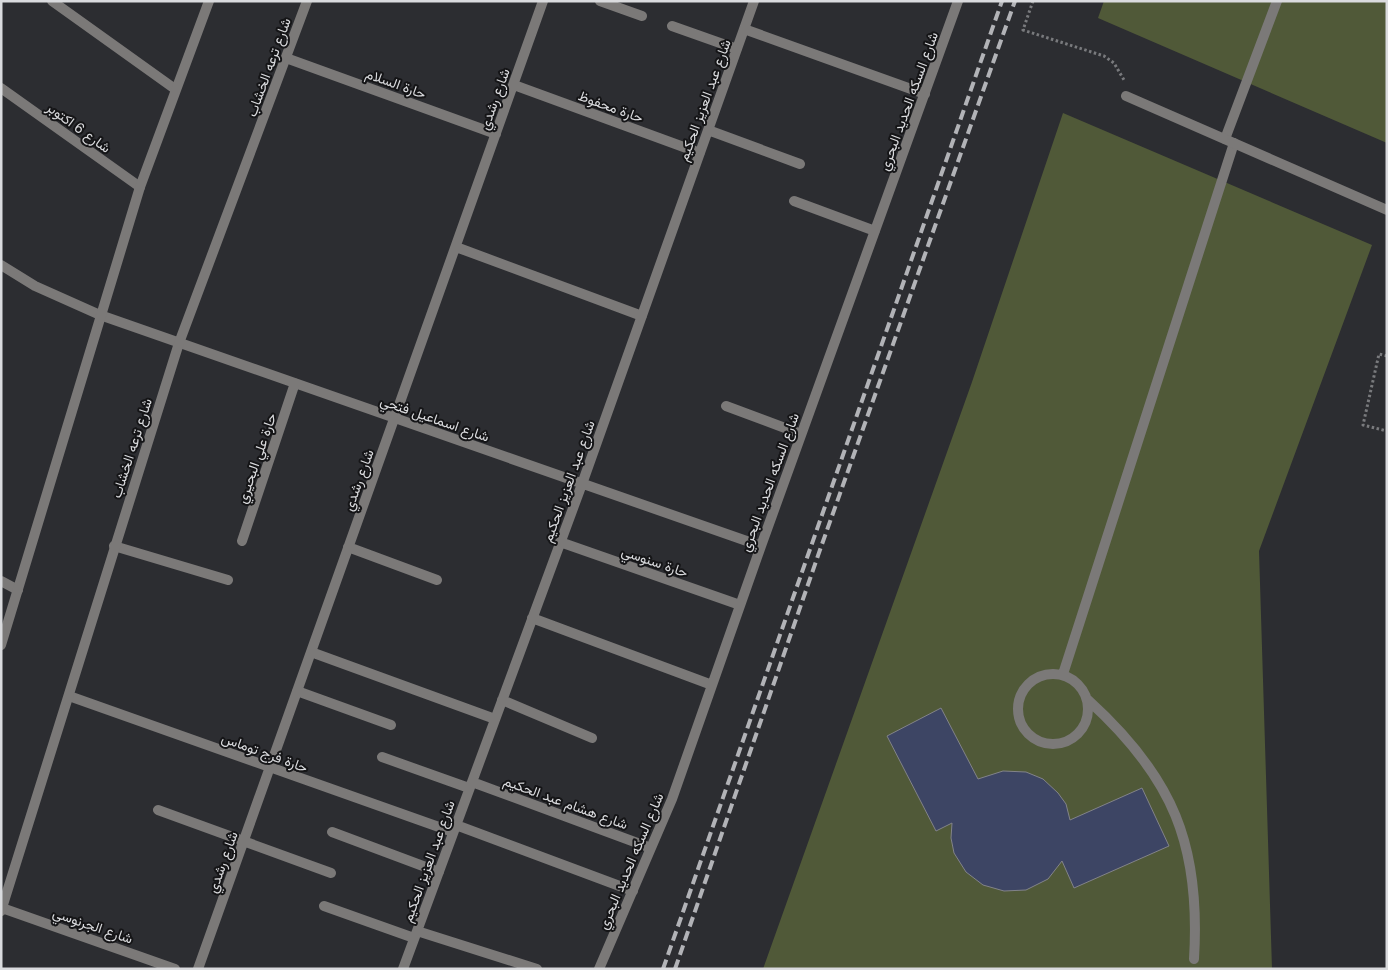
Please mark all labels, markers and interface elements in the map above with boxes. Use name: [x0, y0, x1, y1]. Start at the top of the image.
street label: شارع ترعه الخشاب: [242, 15, 297, 120]
street label: شارع السكه الحديد البحري: [875, 29, 945, 174]
street label: شارع عبد العزيز الحكيم: [674, 37, 737, 164]
street label: حارة السلام: [363, 64, 429, 103]
street label: شارع رشدي: [475, 66, 517, 133]
street label: حارة محفوظ: [576, 86, 646, 127]
street label: شارع 6 اكتوبر: [41, 97, 114, 158]
street label: شارع اسماعيل فتحي: [377, 391, 492, 448]
street label: شارع ترعه الخشاب: [107, 396, 158, 501]
street label: شارع السكه الحديد البحري: [736, 410, 806, 555]
street label: حارة علي البحيري: [233, 411, 283, 507]
street label: شارع عبد العزيز الحكيم: [538, 418, 601, 545]
street label: شارع رشدي: [339, 447, 381, 514]
street label: حارة سنوسي: [618, 542, 691, 584]
street label: حارة فرج توماس: [219, 729, 310, 778]
street label: شارع هشام عبد الحكيم: [501, 772, 630, 835]
street label: شارع السكه الحديد البحري: [594, 790, 670, 933]
street label: شارع عبد العزيز الحكيم: [398, 798, 461, 925]
street label: شارع رشدي: [203, 829, 245, 896]
street label: شارع الجرنوسي: [49, 903, 135, 950]

